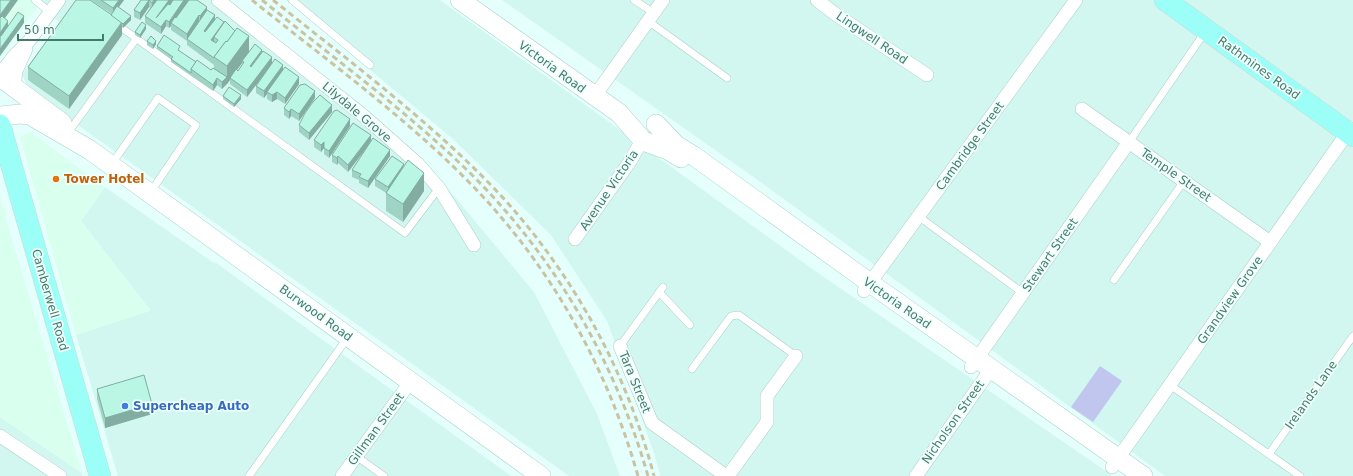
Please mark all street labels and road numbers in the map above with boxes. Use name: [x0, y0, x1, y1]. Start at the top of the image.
street label: Lingwell Road: [834, 9, 910, 67]
street label: Rathmines Road: [1215, 34, 1303, 102]
street label: Victoria Road: [516, 38, 588, 96]
street label: Lilydale Grove: [320, 79, 394, 145]
street label: Cambridge Street: [933, 99, 1007, 193]
street label: Temple Street: [1137, 145, 1214, 205]
street label: Avenue Victoria: [577, 147, 641, 233]
street label: Stewart Street: [1019, 215, 1081, 295]
street label: Camberwell Road: [29, 248, 71, 352]
street label: Grandview Grove: [1194, 253, 1266, 347]
street label: Victoria Road: [860, 274, 934, 332]
street label: Burwood Road: [277, 282, 355, 344]
street label: Tara Street: [616, 348, 654, 415]
street label: Irelands Lane: [1282, 358, 1340, 432]
street label: Nicholson Street: [919, 377, 987, 466]
street label: Gillman Street: [345, 390, 407, 468]

